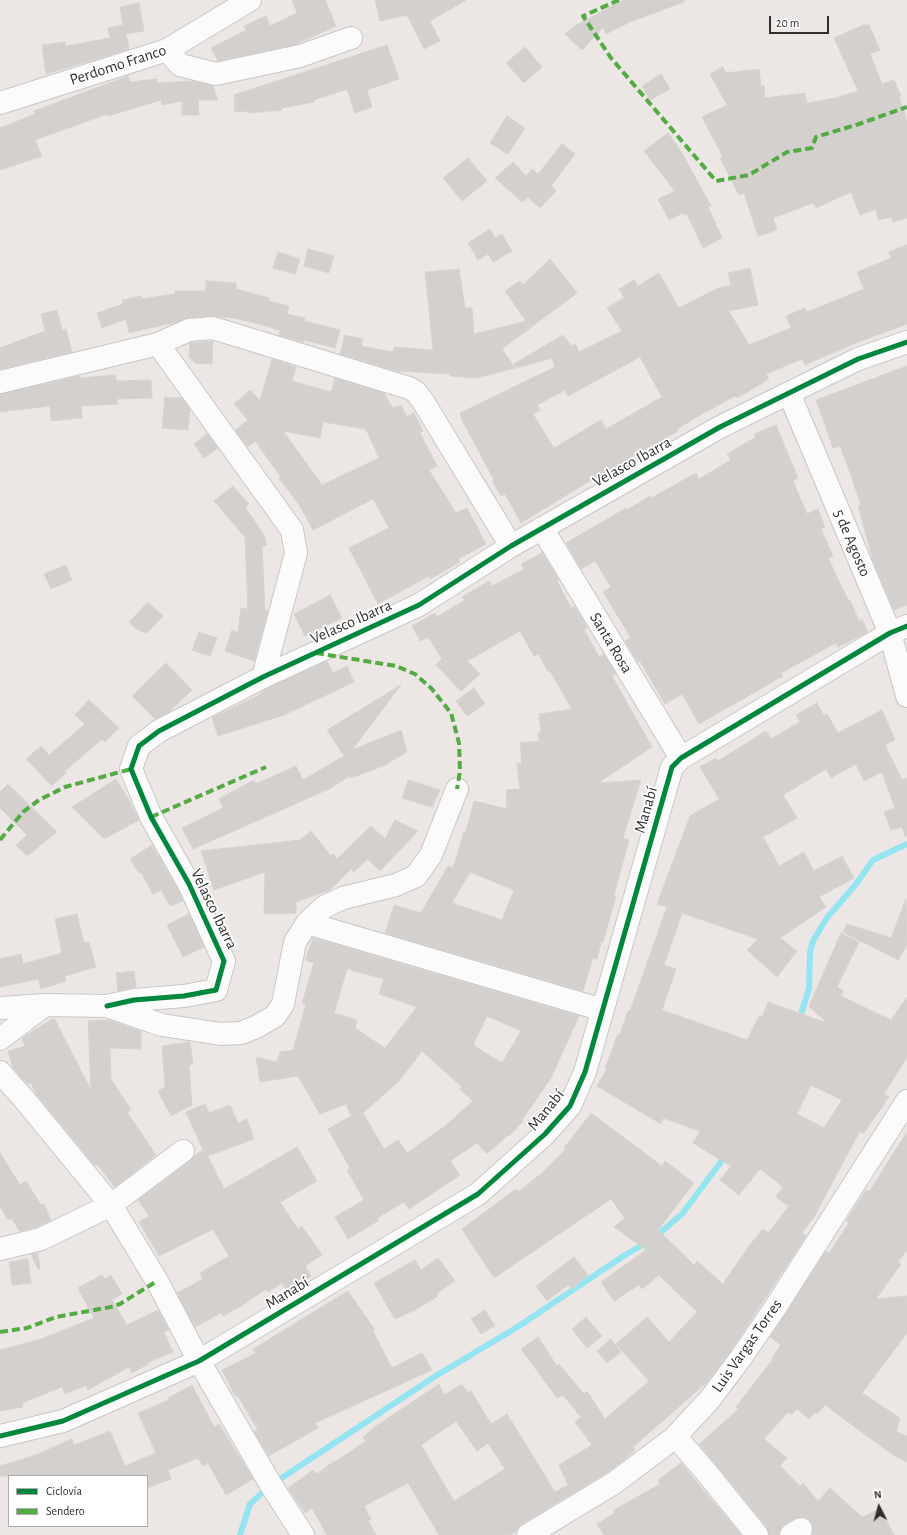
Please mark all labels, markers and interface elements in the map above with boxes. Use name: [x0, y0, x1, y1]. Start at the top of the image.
scale bar: [771, 8, 831, 34]
text: 20 m: [776, 17, 799, 29]
street label: Perdomo Franco: [67, 40, 169, 90]
street label: Velasco Ibarra: [589, 433, 675, 491]
street label: 5 de Agosto: [829, 506, 875, 580]
street label: Velasco Ibarra: [307, 596, 395, 648]
street label: Santa Rosa: [585, 609, 637, 677]
street label: Manabí: [630, 785, 662, 835]
street label: Velasco Ibarra: [186, 866, 242, 952]
street label: Manabí: [524, 1086, 568, 1134]
street label: Manabí: [262, 1273, 312, 1313]
street label: Luis Vargas Torres: [708, 1296, 786, 1396]
legend: [8, 1475, 148, 1527]
text: Ciclovía: [46, 1485, 82, 1497]
north arrow: [859, 1487, 899, 1527]
text: N: [873, 1489, 882, 1500]
text: Sendero: [46, 1505, 85, 1517]

